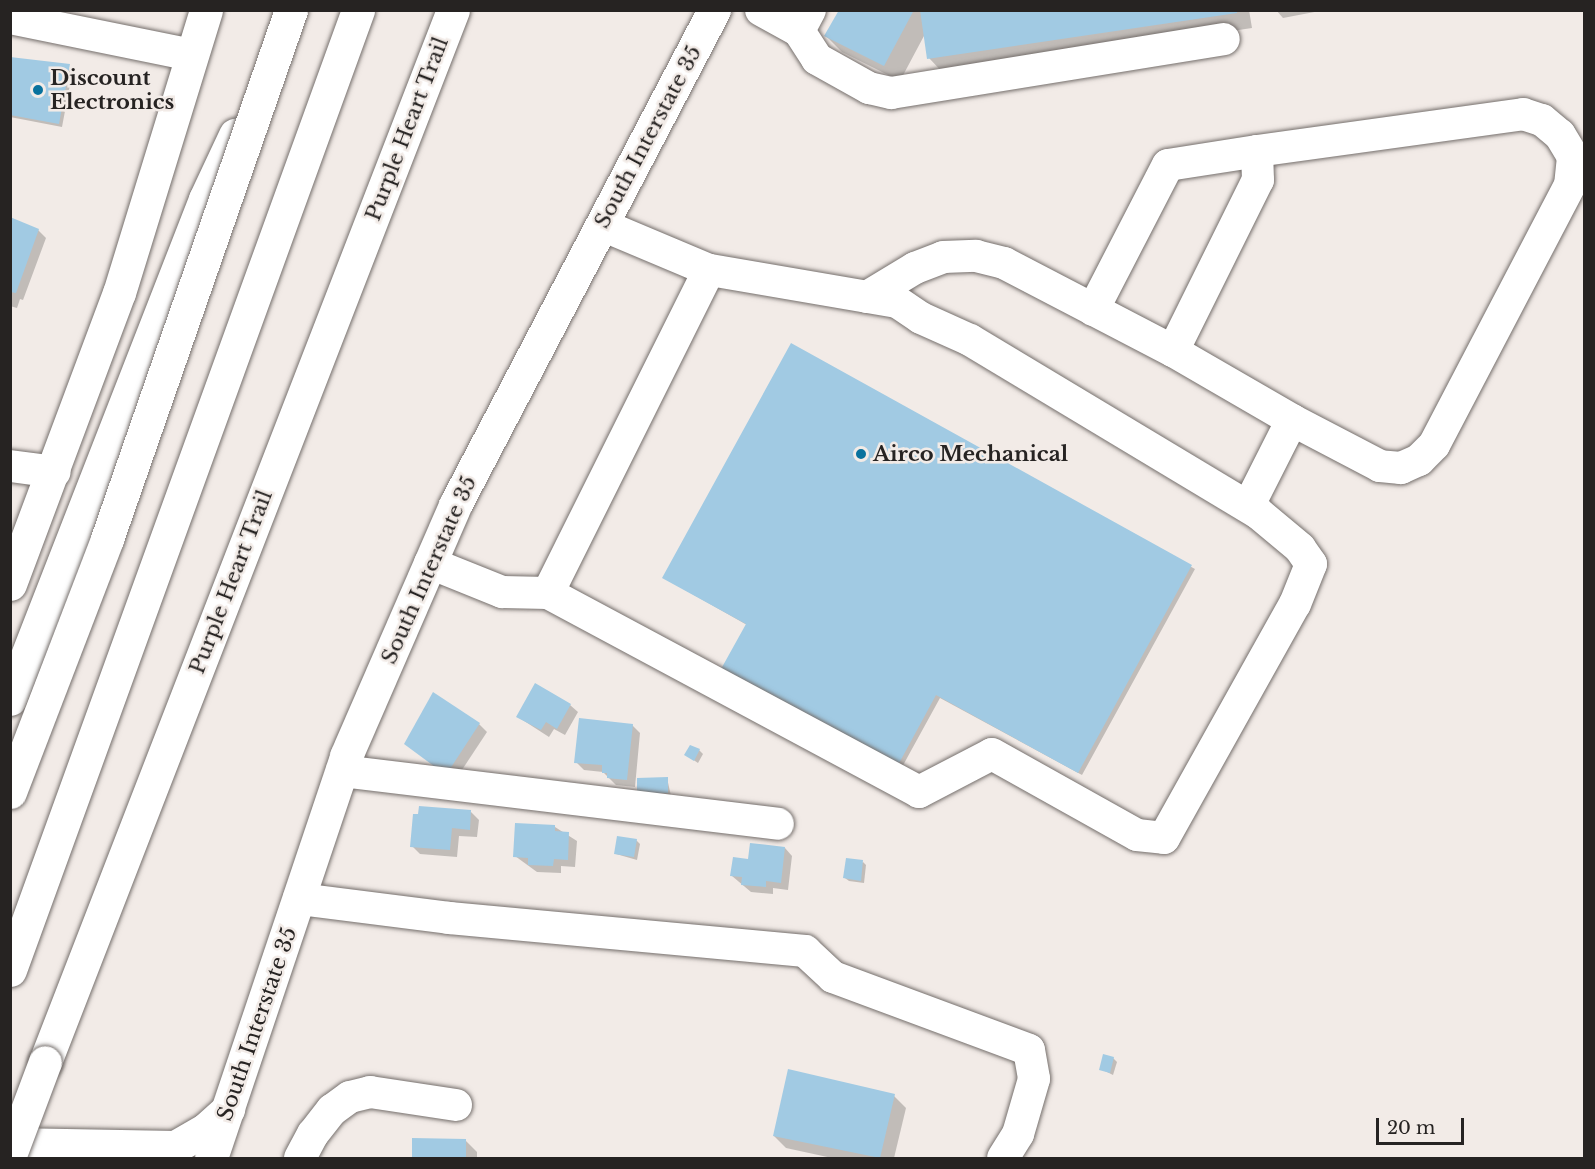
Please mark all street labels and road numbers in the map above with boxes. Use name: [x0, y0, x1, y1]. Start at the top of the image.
street label: Purple Heart Trail: [360, 33, 454, 225]
street label: South Interstate 35: [589, 42, 707, 232]
street label: South Interstate 35: [376, 472, 482, 668]
street label: Purple Heart Trail: [184, 486, 278, 678]
street label: South Interstate 35: [212, 924, 302, 1124]

